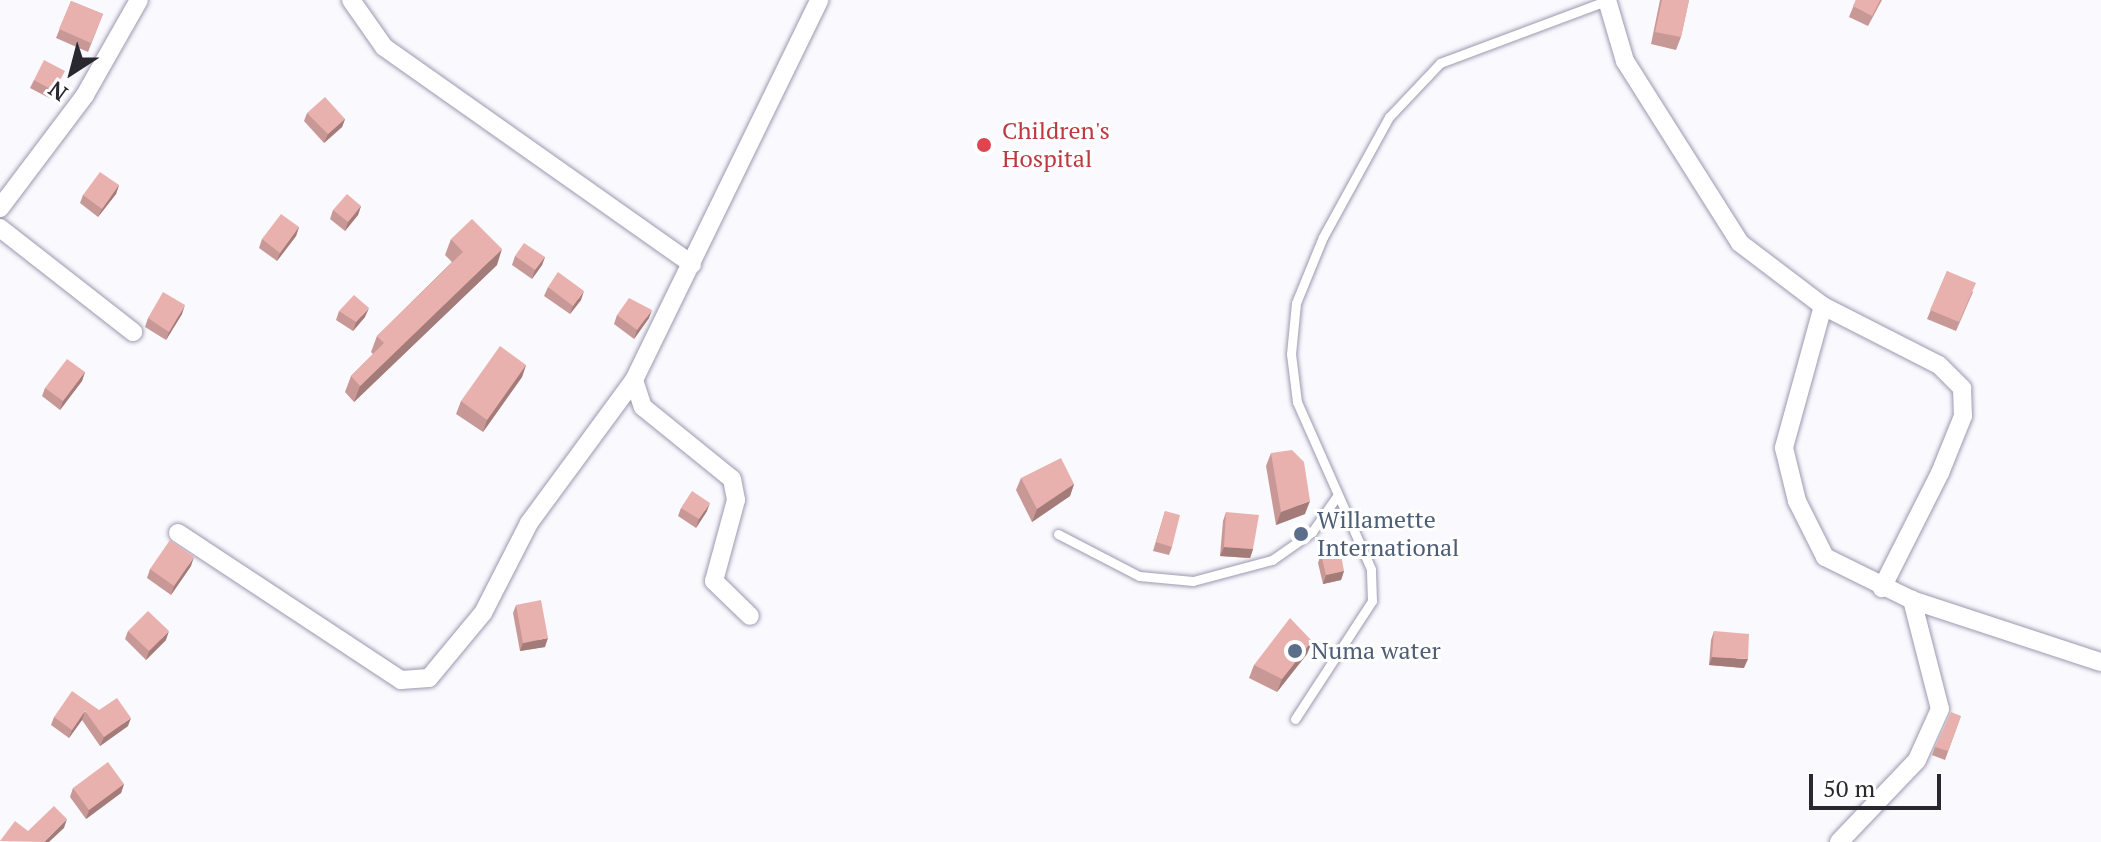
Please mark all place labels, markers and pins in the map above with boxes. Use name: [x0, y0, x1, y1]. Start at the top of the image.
place label: Children's Hospital: [1002, 117, 1110, 173]
marker: Children's Hospital: [973, 134, 995, 156]
place label: Willamette International: [1317, 506, 1459, 562]
marker: Willamette International: [1292, 525, 1310, 543]
place label: Numa water: [1311, 637, 1441, 665]
marker: Numa water: [1286, 642, 1304, 660]

